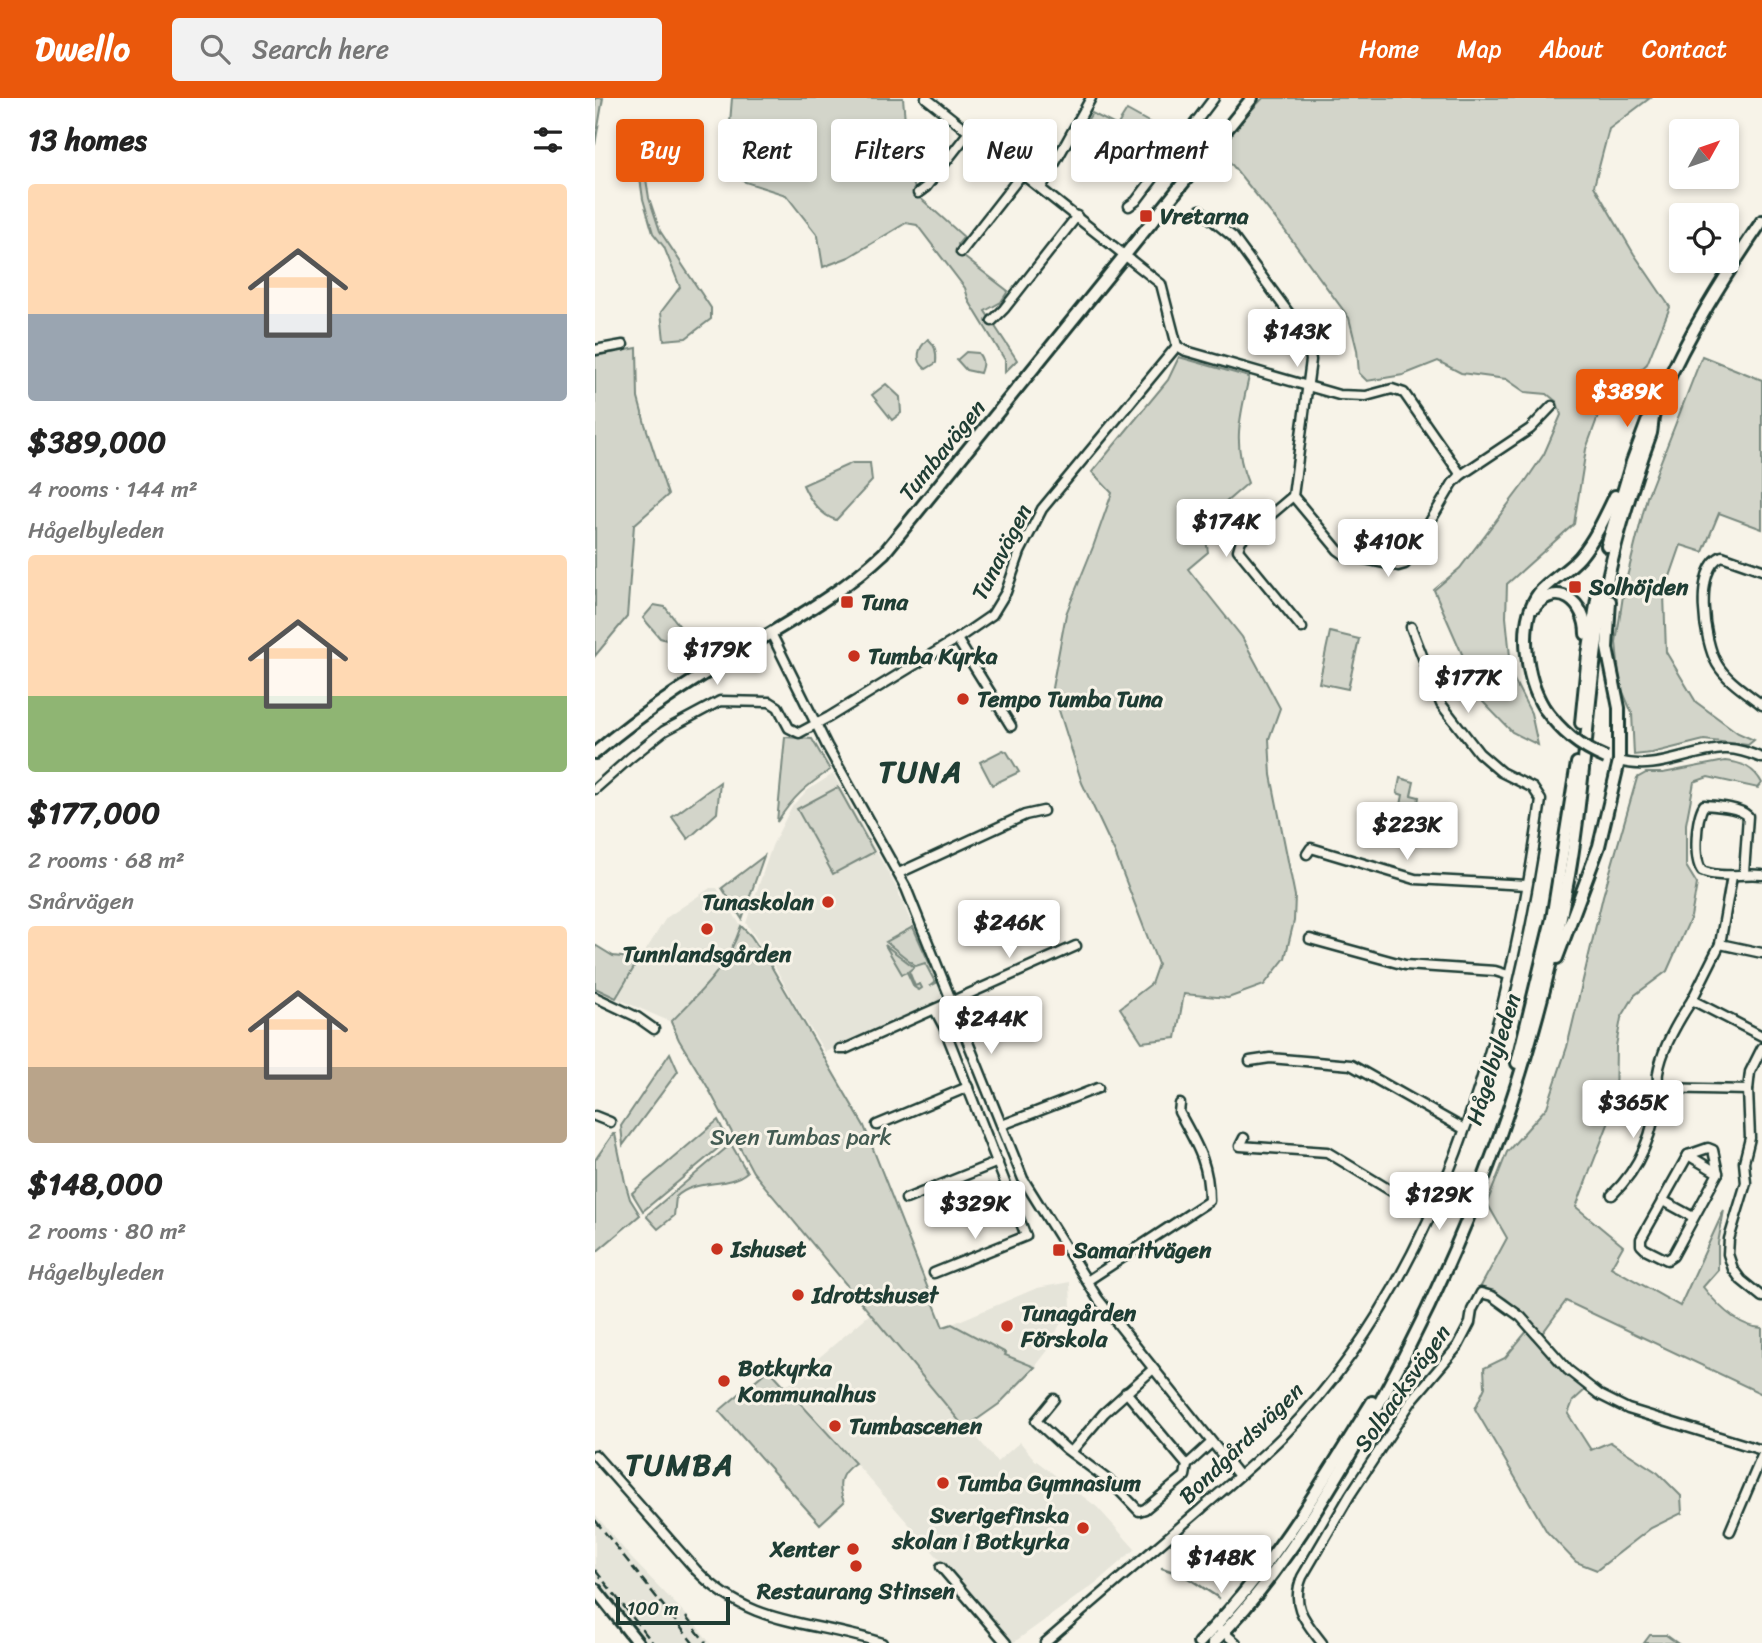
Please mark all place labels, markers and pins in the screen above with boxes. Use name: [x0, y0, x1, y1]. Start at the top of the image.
place label: Vretarna: [1160, 196, 1249, 237]
marker: Vretarna: [1138, 208, 1154, 224]
pin: $143K: [1248, 310, 1346, 369]
pin: $389K: [1578, 370, 1676, 429]
pin: $174K: [1177, 500, 1275, 559]
pin: $410K: [1339, 519, 1437, 579]
place label: Solhöjden: [1588, 567, 1689, 608]
marker: Solhöjden: [1567, 579, 1583, 595]
place label: Tuna: [861, 582, 909, 623]
marker: Tuna: [839, 594, 855, 610]
pin: $179K: [668, 628, 766, 687]
place label: Tumba Kyrka: [868, 636, 998, 677]
marker: Tumba Kyrka: [846, 648, 862, 664]
pin: $177K: [1419, 656, 1517, 715]
place label: Tempo Tumba Tuna: [977, 679, 1163, 720]
marker: Tempo Tumba Tuna: [955, 691, 971, 707]
pin: $223K: [1358, 802, 1456, 862]
place label: Tunaskolan: [702, 882, 815, 923]
marker: Tunaskolan: [820, 894, 836, 910]
pin: $246K: [960, 900, 1058, 960]
marker: Tunnlandsgården: [699, 921, 715, 937]
place label: Tunnlandsgården: [623, 934, 792, 975]
pin: $244K: [942, 996, 1040, 1056]
pin: $365K: [1584, 1080, 1682, 1140]
pin: $129K: [1390, 1172, 1488, 1232]
pin: $329K: [926, 1182, 1024, 1241]
place label: Ishuset: [730, 1229, 806, 1270]
place label: Samaritvägen: [1072, 1230, 1212, 1271]
marker: Ishuset: [709, 1241, 725, 1257]
marker: Samaritvägen: [1051, 1242, 1067, 1258]
place label: Idrottshuset: [811, 1275, 940, 1316]
marker: Idrottshuset: [790, 1287, 806, 1303]
place label: Tunagården Förskola: [1020, 1293, 1137, 1360]
marker: Tunagården Förskola: [999, 1318, 1015, 1334]
place label: Botkyrka Kommunalhus: [737, 1348, 876, 1415]
marker: Botkyrka Kommunalhus: [716, 1373, 732, 1389]
place label: Tumbascenen: [849, 1406, 983, 1447]
marker: Tumbascenen: [827, 1418, 843, 1434]
place label: Tumba Gymnasium: [957, 1463, 1141, 1504]
marker: Tumba Gymnasium: [935, 1475, 951, 1491]
place label: Sverigefinska skolan i Botkyrka: [891, 1495, 1070, 1562]
marker: Sverigefinska skolan i Botkyrka: [1075, 1520, 1091, 1536]
place label: Xenter: [768, 1529, 841, 1570]
pin: $148K: [1172, 1536, 1270, 1595]
marker: Xenter: [845, 1541, 861, 1557]
marker: Restaurang Stinsen: [848, 1558, 864, 1574]
place label: Restaurang Stinsen: [756, 1571, 955, 1612]

